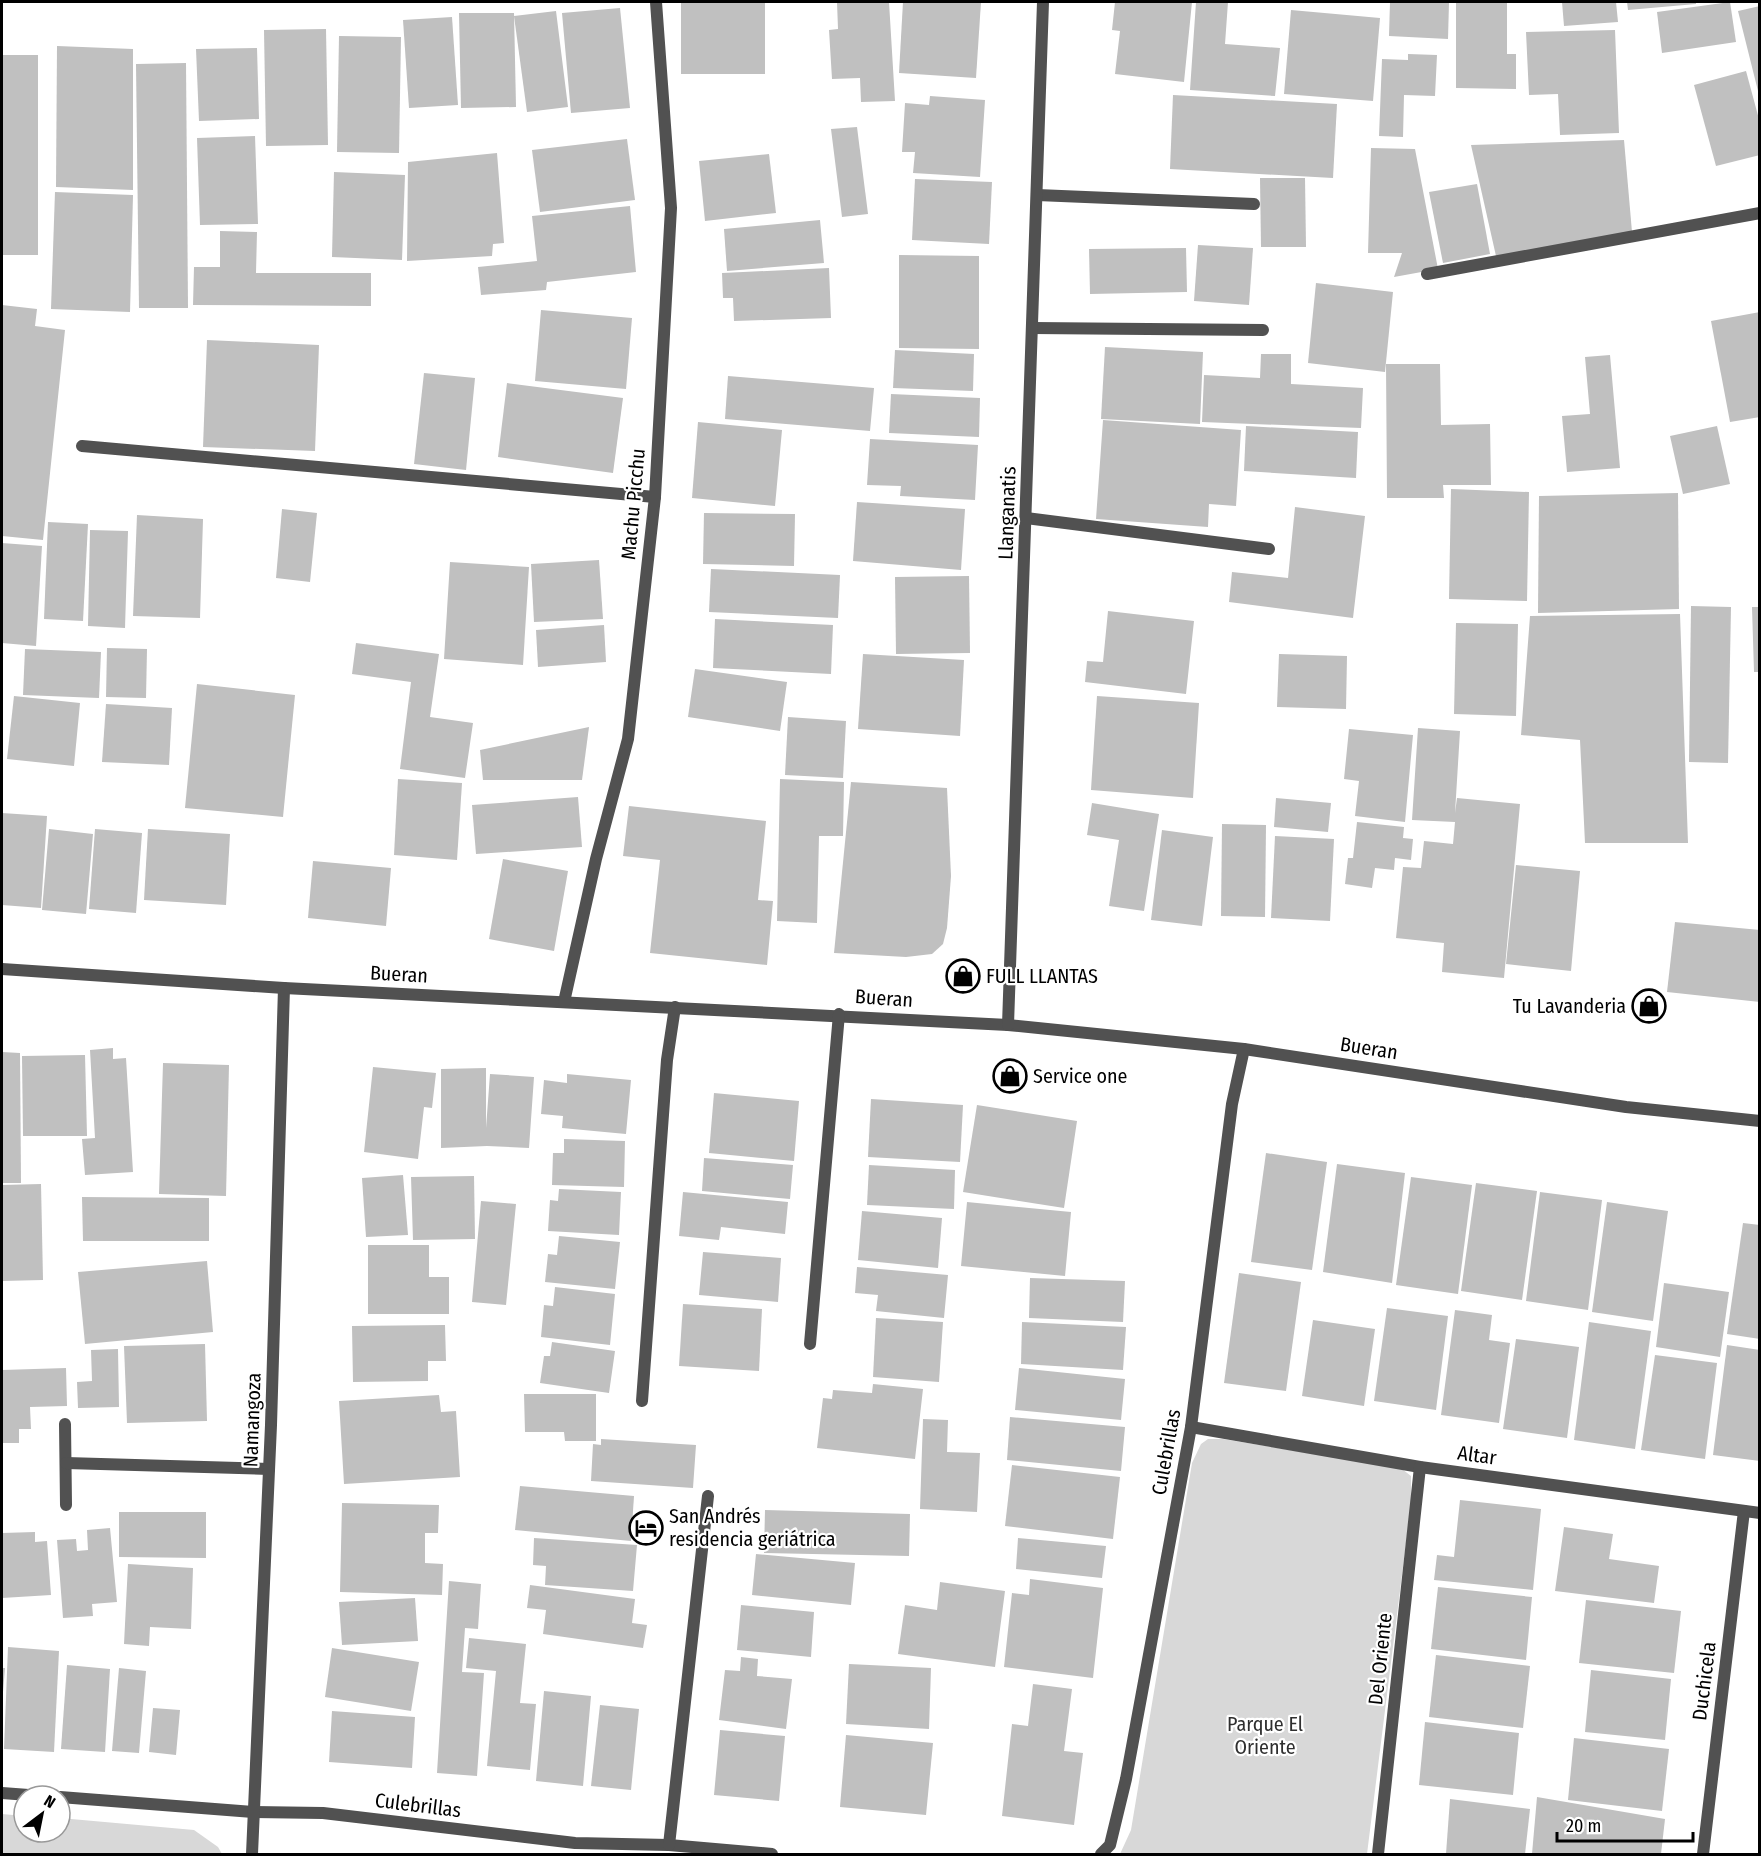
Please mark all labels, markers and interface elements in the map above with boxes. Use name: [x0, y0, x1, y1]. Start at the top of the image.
street label: Machu Picchu: [616, 447, 650, 561]
street label: Llanganatis: [993, 466, 1021, 560]
shop icon: FULL LLANTAS: [945, 958, 981, 994]
street label: Bueran: [369, 960, 429, 988]
place label: FULL LLANTAS: [986, 964, 1098, 988]
street label: Bueran: [854, 984, 914, 1012]
shop icon: Tu Lavanderia: [1631, 988, 1667, 1024]
place label: Tu Lavanderia: [1513, 994, 1626, 1018]
street label: Bueran: [1338, 1032, 1400, 1064]
shop icon: Service one: [992, 1058, 1028, 1094]
place label: Service one: [1033, 1064, 1127, 1088]
street label: Namangoza: [238, 1372, 266, 1468]
street label: Culebrillas: [1147, 1407, 1185, 1497]
street label: Altar: [1456, 1440, 1498, 1470]
place label: San Andrés residencia geriátrica: [669, 1504, 836, 1551]
hotel icon: San Andrés residencia geriátrica: [628, 1510, 664, 1546]
street label: Del Oriente: [1363, 1612, 1397, 1706]
street label: Duchicela: [1687, 1640, 1721, 1722]
park label: Parque El Oriente: [1227, 1712, 1303, 1759]
north arrow: [12, 1784, 72, 1844]
street label: Culebrillas: [374, 1788, 462, 1822]
text: N: [41, 1791, 59, 1812]
scale bar: [1557, 1805, 1694, 1843]
text: 20 m: [1566, 1815, 1601, 1837]

